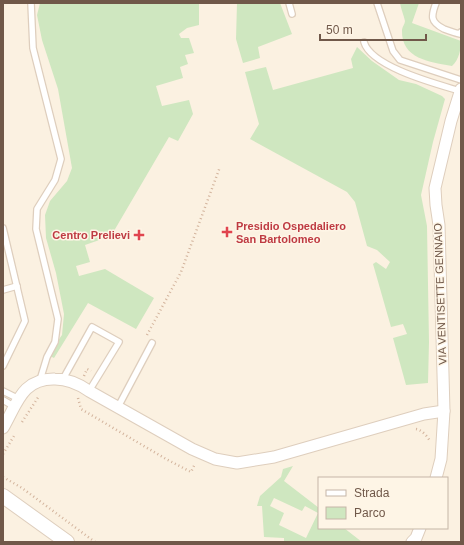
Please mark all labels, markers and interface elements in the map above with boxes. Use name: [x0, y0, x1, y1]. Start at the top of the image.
scale bar: [320, 16, 426, 42]
text: 50 m: [326, 23, 353, 37]
place label: Presidio Ospedaliero San Bartolomeo: [236, 220, 346, 245]
street label: VIA VENTISETTE GENNAIO: [432, 222, 448, 365]
marker: Presidio Ospedaliero San Bartolomeo: [221, 226, 233, 238]
place label: Centro Prelievi: [52, 229, 130, 241]
marker: Centro Prelievi: [133, 229, 145, 241]
legend: [318, 477, 448, 529]
text: Strada: [354, 486, 390, 500]
text: Parco: [354, 506, 386, 520]

